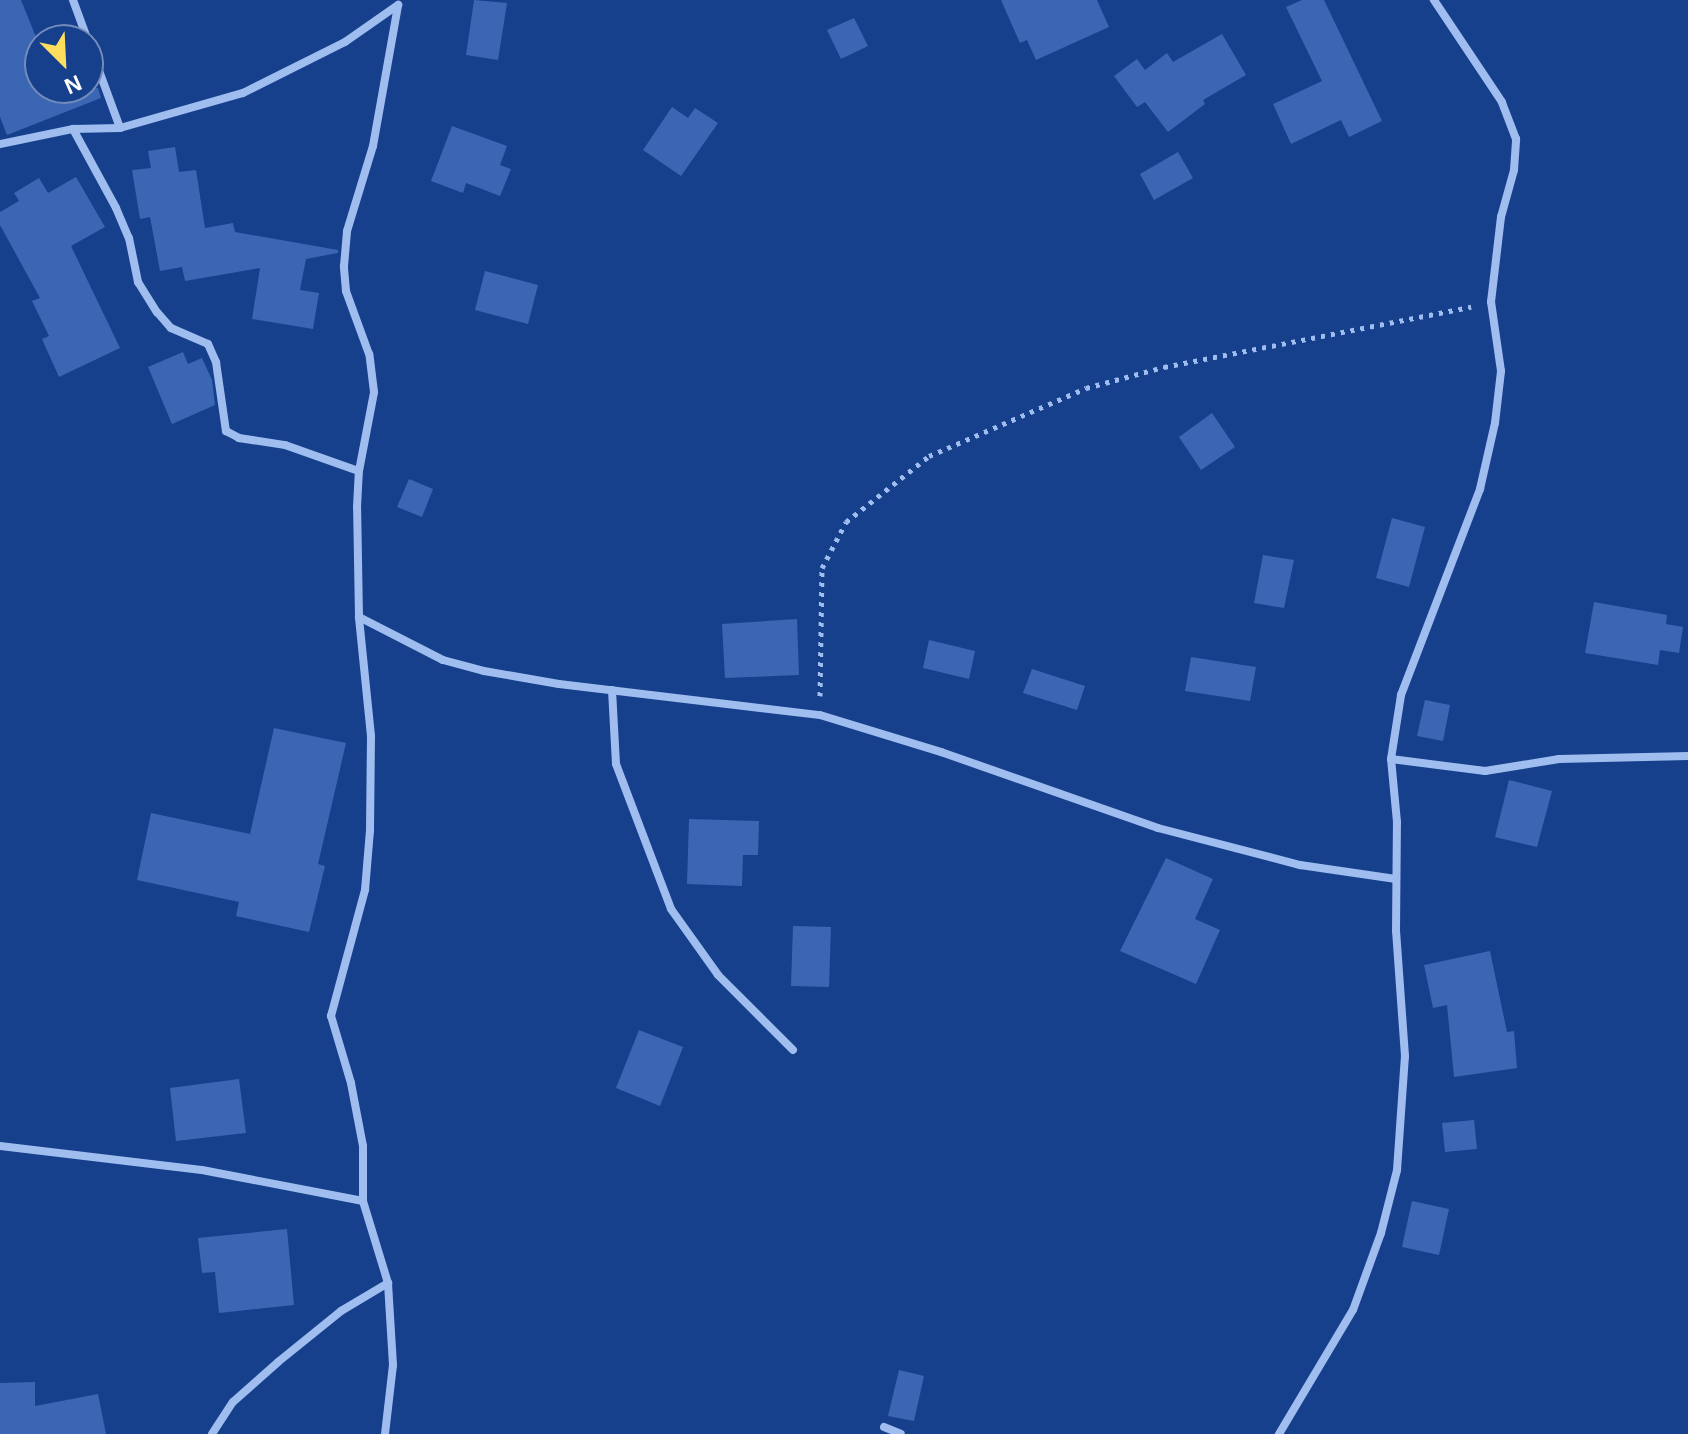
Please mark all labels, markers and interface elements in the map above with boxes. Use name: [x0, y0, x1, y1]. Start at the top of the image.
north arrow: [24, 24, 104, 104]
text: N: [61, 70, 86, 99]

